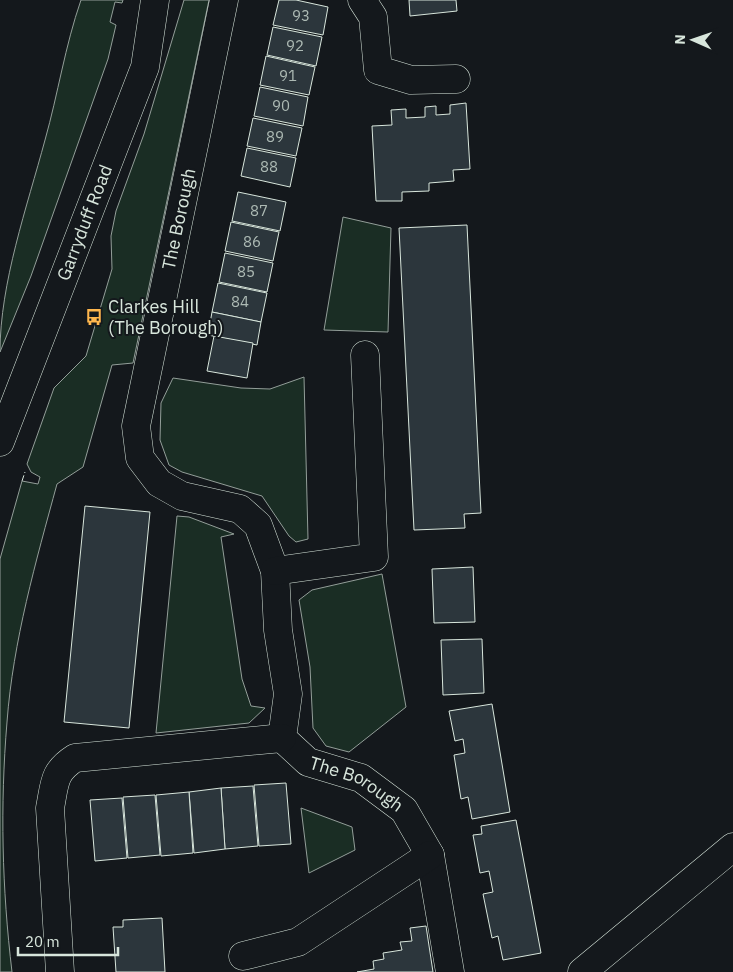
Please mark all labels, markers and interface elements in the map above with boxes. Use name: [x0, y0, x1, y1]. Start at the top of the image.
house number: 93: [292, 6, 310, 25]
north arrow: [668, 15, 718, 65]
text: N: [671, 34, 689, 45]
house number: 92: [286, 36, 304, 55]
house number: 91: [279, 66, 297, 85]
house number: 90: [272, 96, 290, 115]
house number: 89: [266, 127, 284, 146]
house number: 88: [260, 157, 278, 176]
street label: Garryduff Road: [51, 161, 117, 284]
street label: The Borough: [157, 166, 200, 272]
house number: 87: [250, 201, 268, 220]
house number: 86: [243, 232, 261, 251]
house number: 85: [237, 262, 255, 281]
house number: 84: [231, 292, 249, 311]
place label: Clarkes Hill (The Borough): [108, 295, 223, 339]
bus stop icon: Clarkes Hill (The Borough): [84, 307, 104, 327]
street label: The Borough: [307, 751, 408, 817]
scale bar: [18, 924, 118, 956]
text: 20 m: [25, 932, 60, 951]

